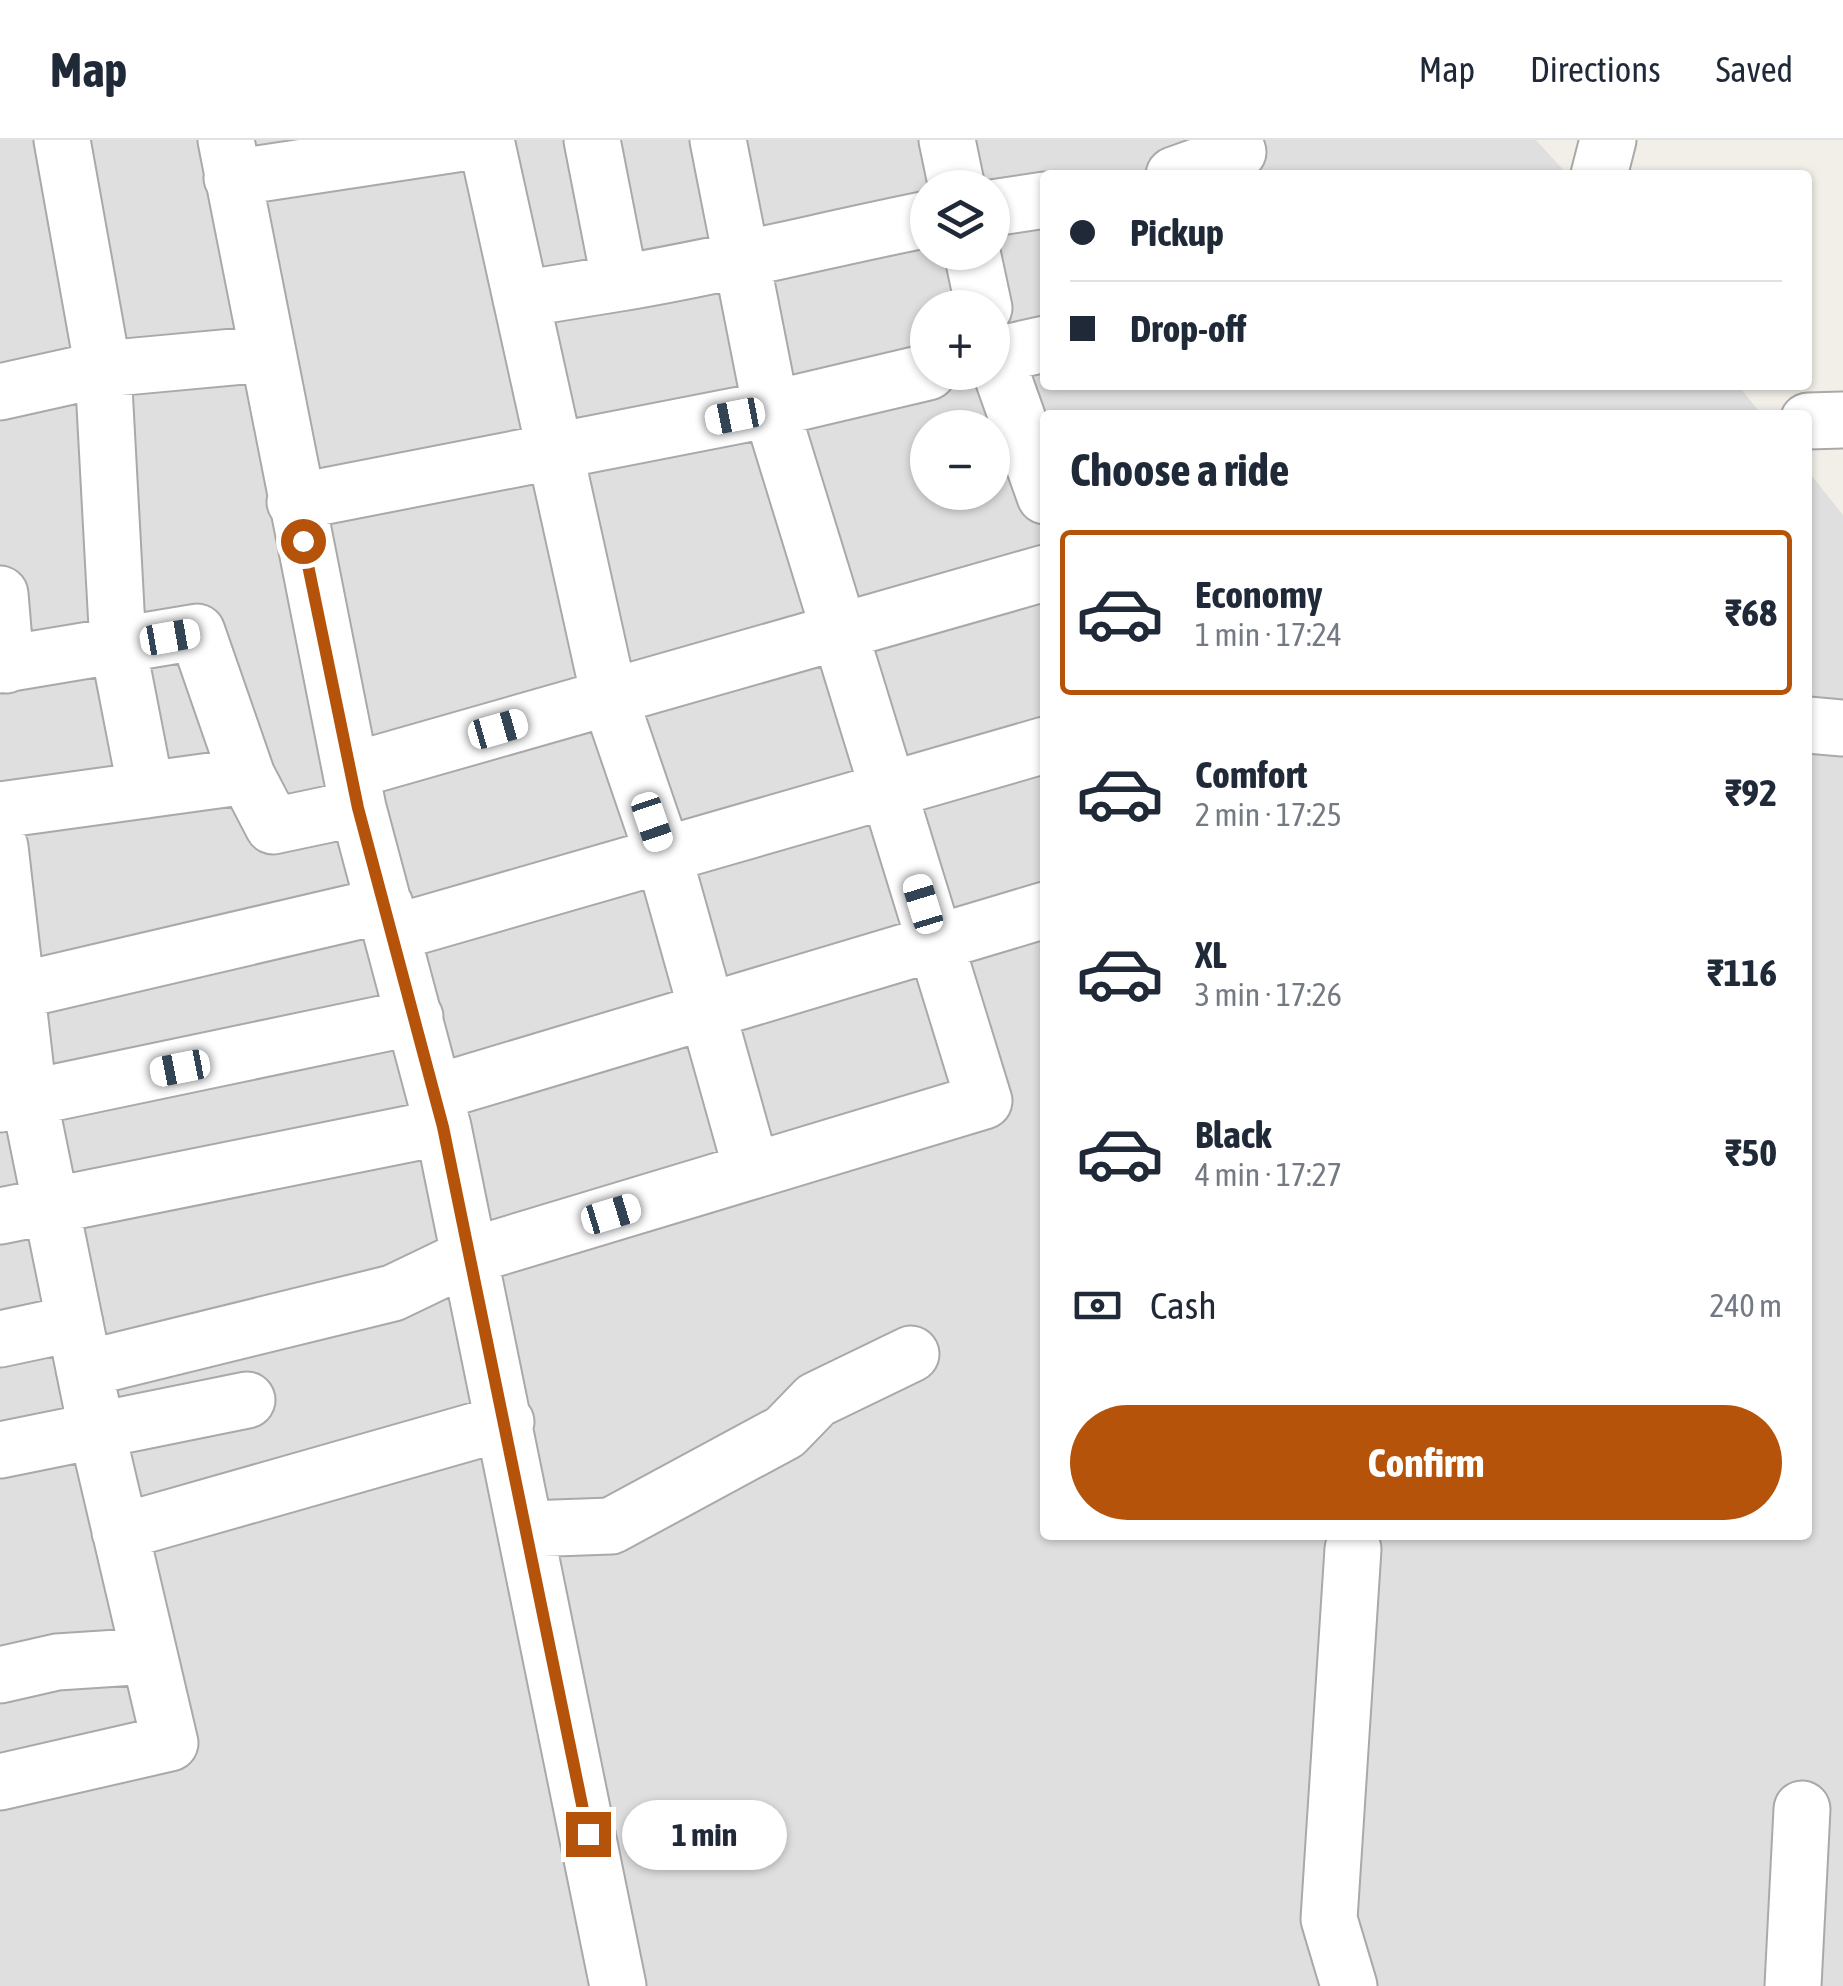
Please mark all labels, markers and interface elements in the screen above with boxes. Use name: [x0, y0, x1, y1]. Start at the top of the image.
text: Map: [50, 42, 127, 97]
text: Map: [1419, 49, 1475, 89]
text: Directions: [1530, 49, 1661, 89]
text: Saved: [1716, 49, 1793, 89]
map controls: [910, 170, 1010, 510]
button: layers: [910, 170, 1010, 270]
text: Pickup: [1130, 211, 1224, 254]
button: +: [910, 290, 1010, 390]
text: Drop-off: [1130, 307, 1246, 350]
car: [703, 396, 767, 436]
button: −: [910, 410, 1010, 510]
text: Choose a ride: [1070, 444, 1289, 496]
route start: [281, 519, 326, 564]
icon: car: [1075, 568, 1165, 658]
text: Economy: [1195, 573, 1322, 616]
text: ₹68: [1725, 591, 1777, 634]
text: 1 min · 17:24: [1195, 616, 1342, 653]
car: [138, 617, 202, 657]
car: [465, 706, 531, 752]
icon: car: [1075, 748, 1165, 838]
text: Comfort: [1195, 753, 1307, 796]
text: ₹92: [1725, 771, 1777, 814]
car: [628, 789, 676, 855]
text: 2 min · 17:25: [1195, 796, 1342, 833]
car: [900, 871, 946, 937]
icon: car: [1075, 928, 1165, 1018]
text: XL: [1195, 933, 1227, 976]
text: ₹116: [1707, 951, 1777, 994]
text: 3 min · 17:26: [1195, 976, 1342, 1013]
car: [148, 1048, 212, 1088]
icon: car: [1075, 1108, 1165, 1198]
text: Black: [1195, 1113, 1272, 1156]
text: ₹50: [1725, 1131, 1777, 1174]
text: 4 min · 17:27: [1195, 1156, 1342, 1193]
car: [578, 1191, 644, 1237]
icon: cash: [1070, 1278, 1125, 1333]
text: Cash: [1150, 1284, 1217, 1327]
text: 240 m: [1709, 1287, 1782, 1324]
button: Confirm: [1070, 1405, 1782, 1520]
callout: 1 min: [623, 1799, 788, 1869]
route end: [566, 1812, 611, 1857]
text: 1 min: [672, 1816, 737, 1853]

